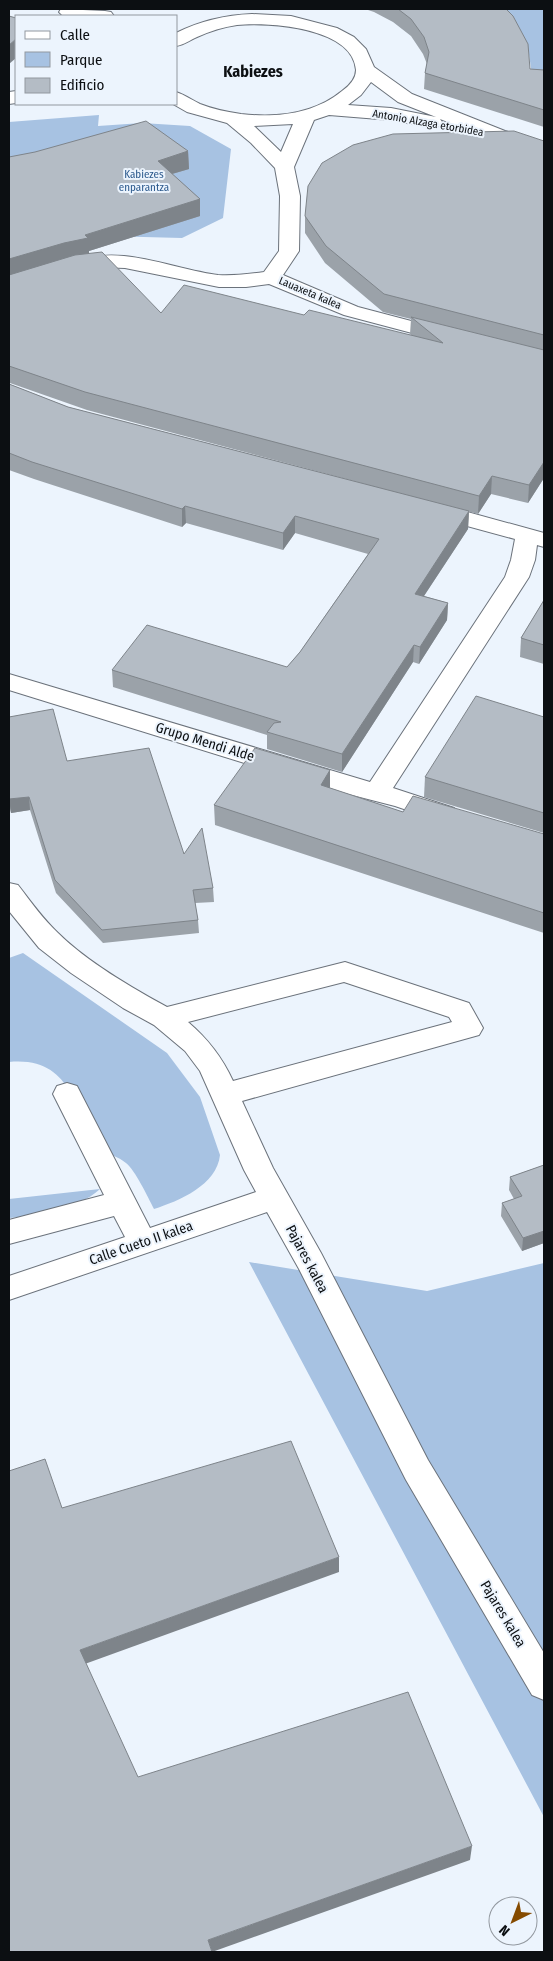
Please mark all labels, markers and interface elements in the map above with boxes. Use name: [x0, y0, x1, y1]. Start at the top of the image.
legend: [15, 15, 178, 105]
text: Calle: [60, 26, 90, 44]
text: Parque: [60, 51, 103, 69]
district label: Kabiezes: [223, 62, 283, 81]
text: Edificio: [60, 76, 105, 94]
street label: Antonio Alzaga etorbidea: [371, 107, 485, 139]
park label: Kabiezes enparantza: [119, 168, 169, 194]
street label: Lauaxeta kalea: [277, 274, 343, 312]
street label: Grupo Mendi Alde: [154, 719, 256, 765]
street label: Calle Cueto II kalea: [87, 1217, 195, 1269]
street label: Pajares kalea: [282, 1222, 332, 1296]
street label: Pajares kalea: [476, 1578, 530, 1651]
north arrow: [488, 1896, 538, 1946]
text: N: [496, 1921, 513, 1939]

